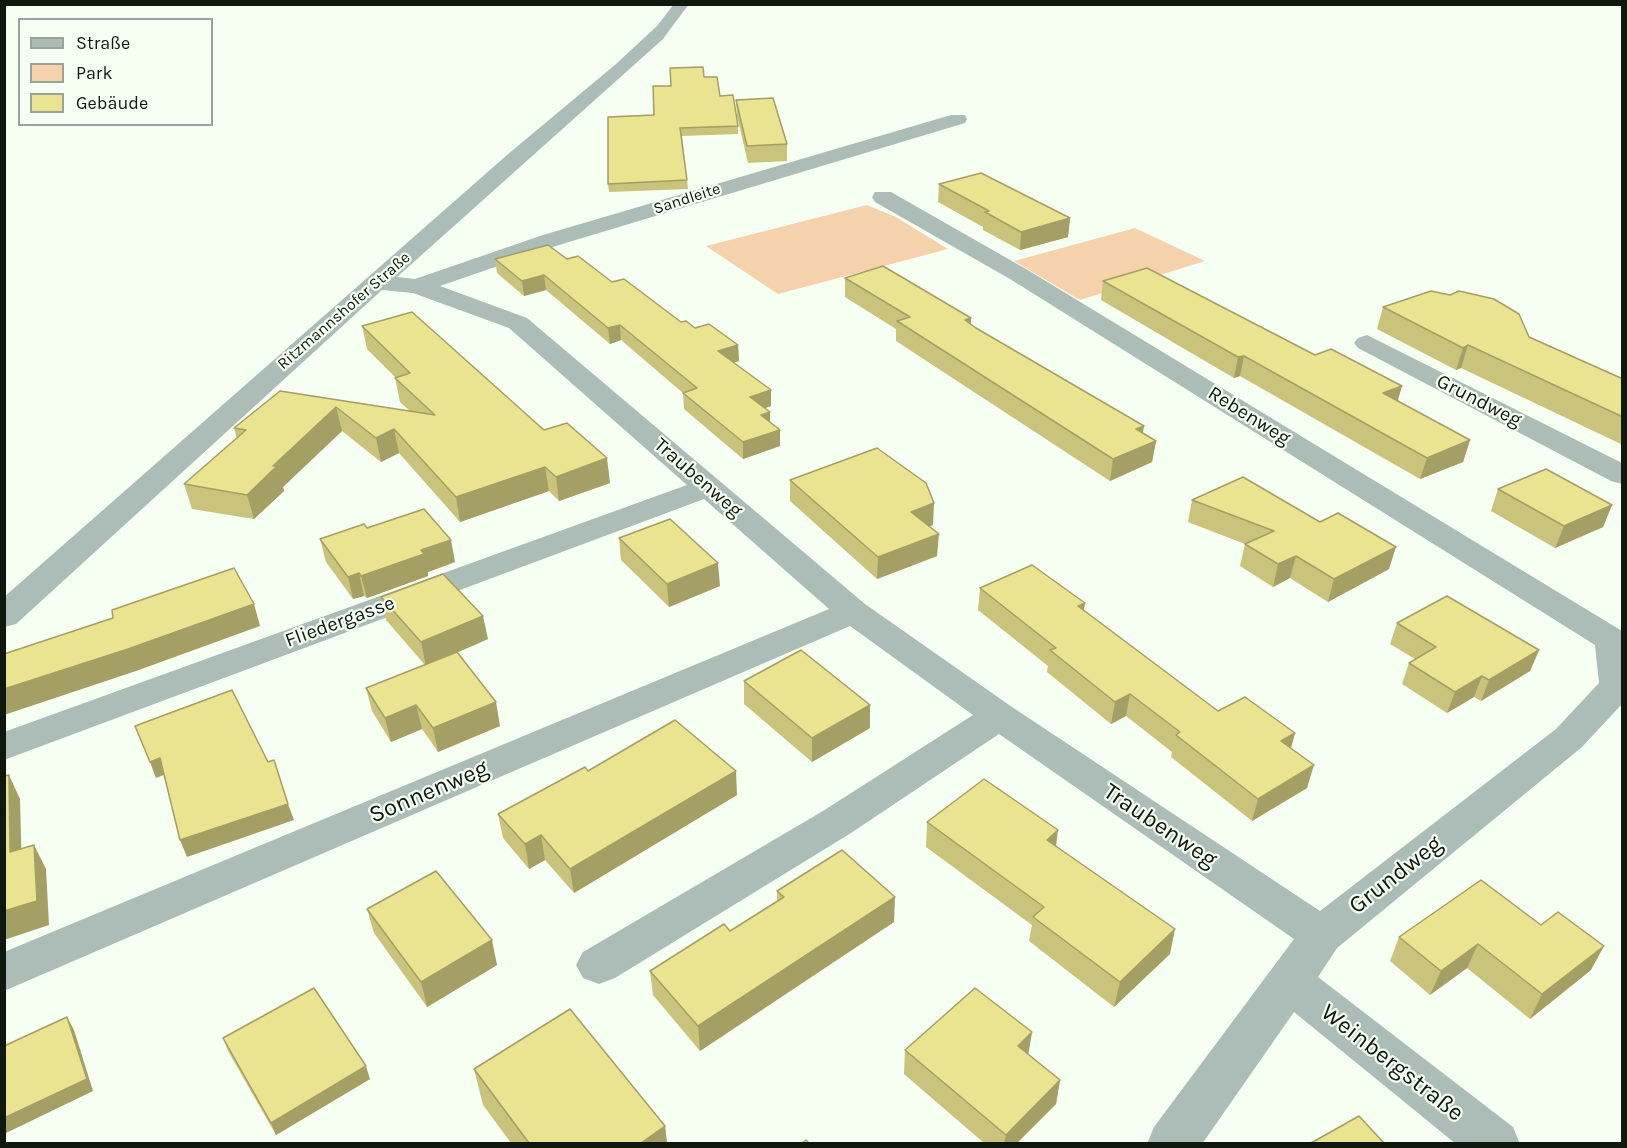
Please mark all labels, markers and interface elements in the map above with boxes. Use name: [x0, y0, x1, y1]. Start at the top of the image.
legend: [18, 18, 213, 126]
text: Straße: [76, 32, 130, 54]
text: Park: [76, 62, 113, 84]
text: Gebäude: [76, 92, 148, 114]
street label: Sandleite: [651, 179, 723, 219]
street label: Ritzmannshofer Straße: [274, 248, 414, 374]
street label: Grundweg: [1432, 369, 1526, 433]
street label: Rebenweg: [1203, 381, 1295, 451]
street label: Traubenweg: [649, 433, 747, 523]
street label: Fliedergasse: [282, 591, 398, 653]
street label: Sonnenweg: [365, 754, 493, 830]
street label: Traubenweg: [1098, 777, 1222, 875]
street label: Grundweg: [1344, 830, 1448, 920]
street label: Weinbergstraße: [1315, 998, 1469, 1128]

